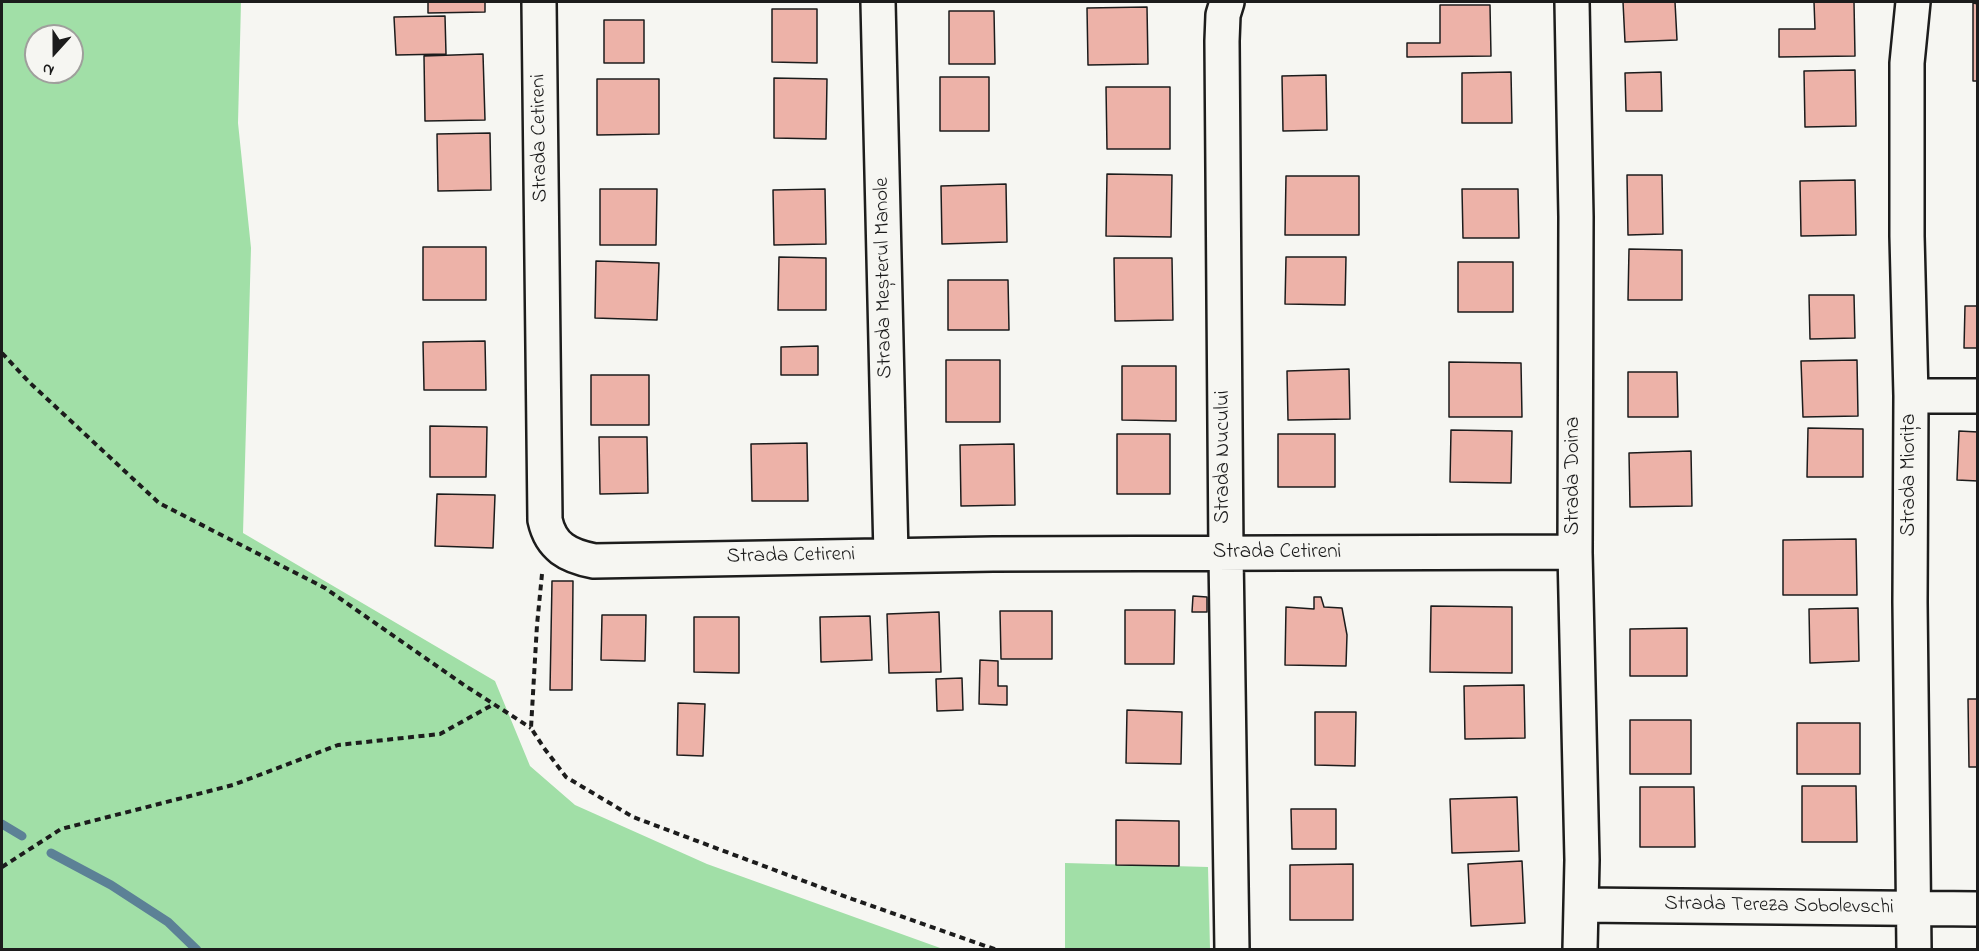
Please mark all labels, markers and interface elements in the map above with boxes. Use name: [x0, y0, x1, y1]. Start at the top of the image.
north arrow: [24, 24, 84, 84]
text: N: [39, 56, 58, 82]
street label: Strada Cetireni: [527, 73, 555, 203]
street label: Strada Meșterul Manole: [871, 177, 899, 379]
street label: Strada Nucului: [1212, 390, 1238, 524]
street label: Strada Miorița: [1898, 414, 1924, 536]
street label: Strada Doina: [1562, 417, 1588, 535]
street label: Strada Cetireni: [1213, 541, 1341, 567]
street label: Strada Cetireni: [726, 543, 856, 571]
street label: Strada Tereza Sobolevschi: [1664, 892, 1894, 922]

